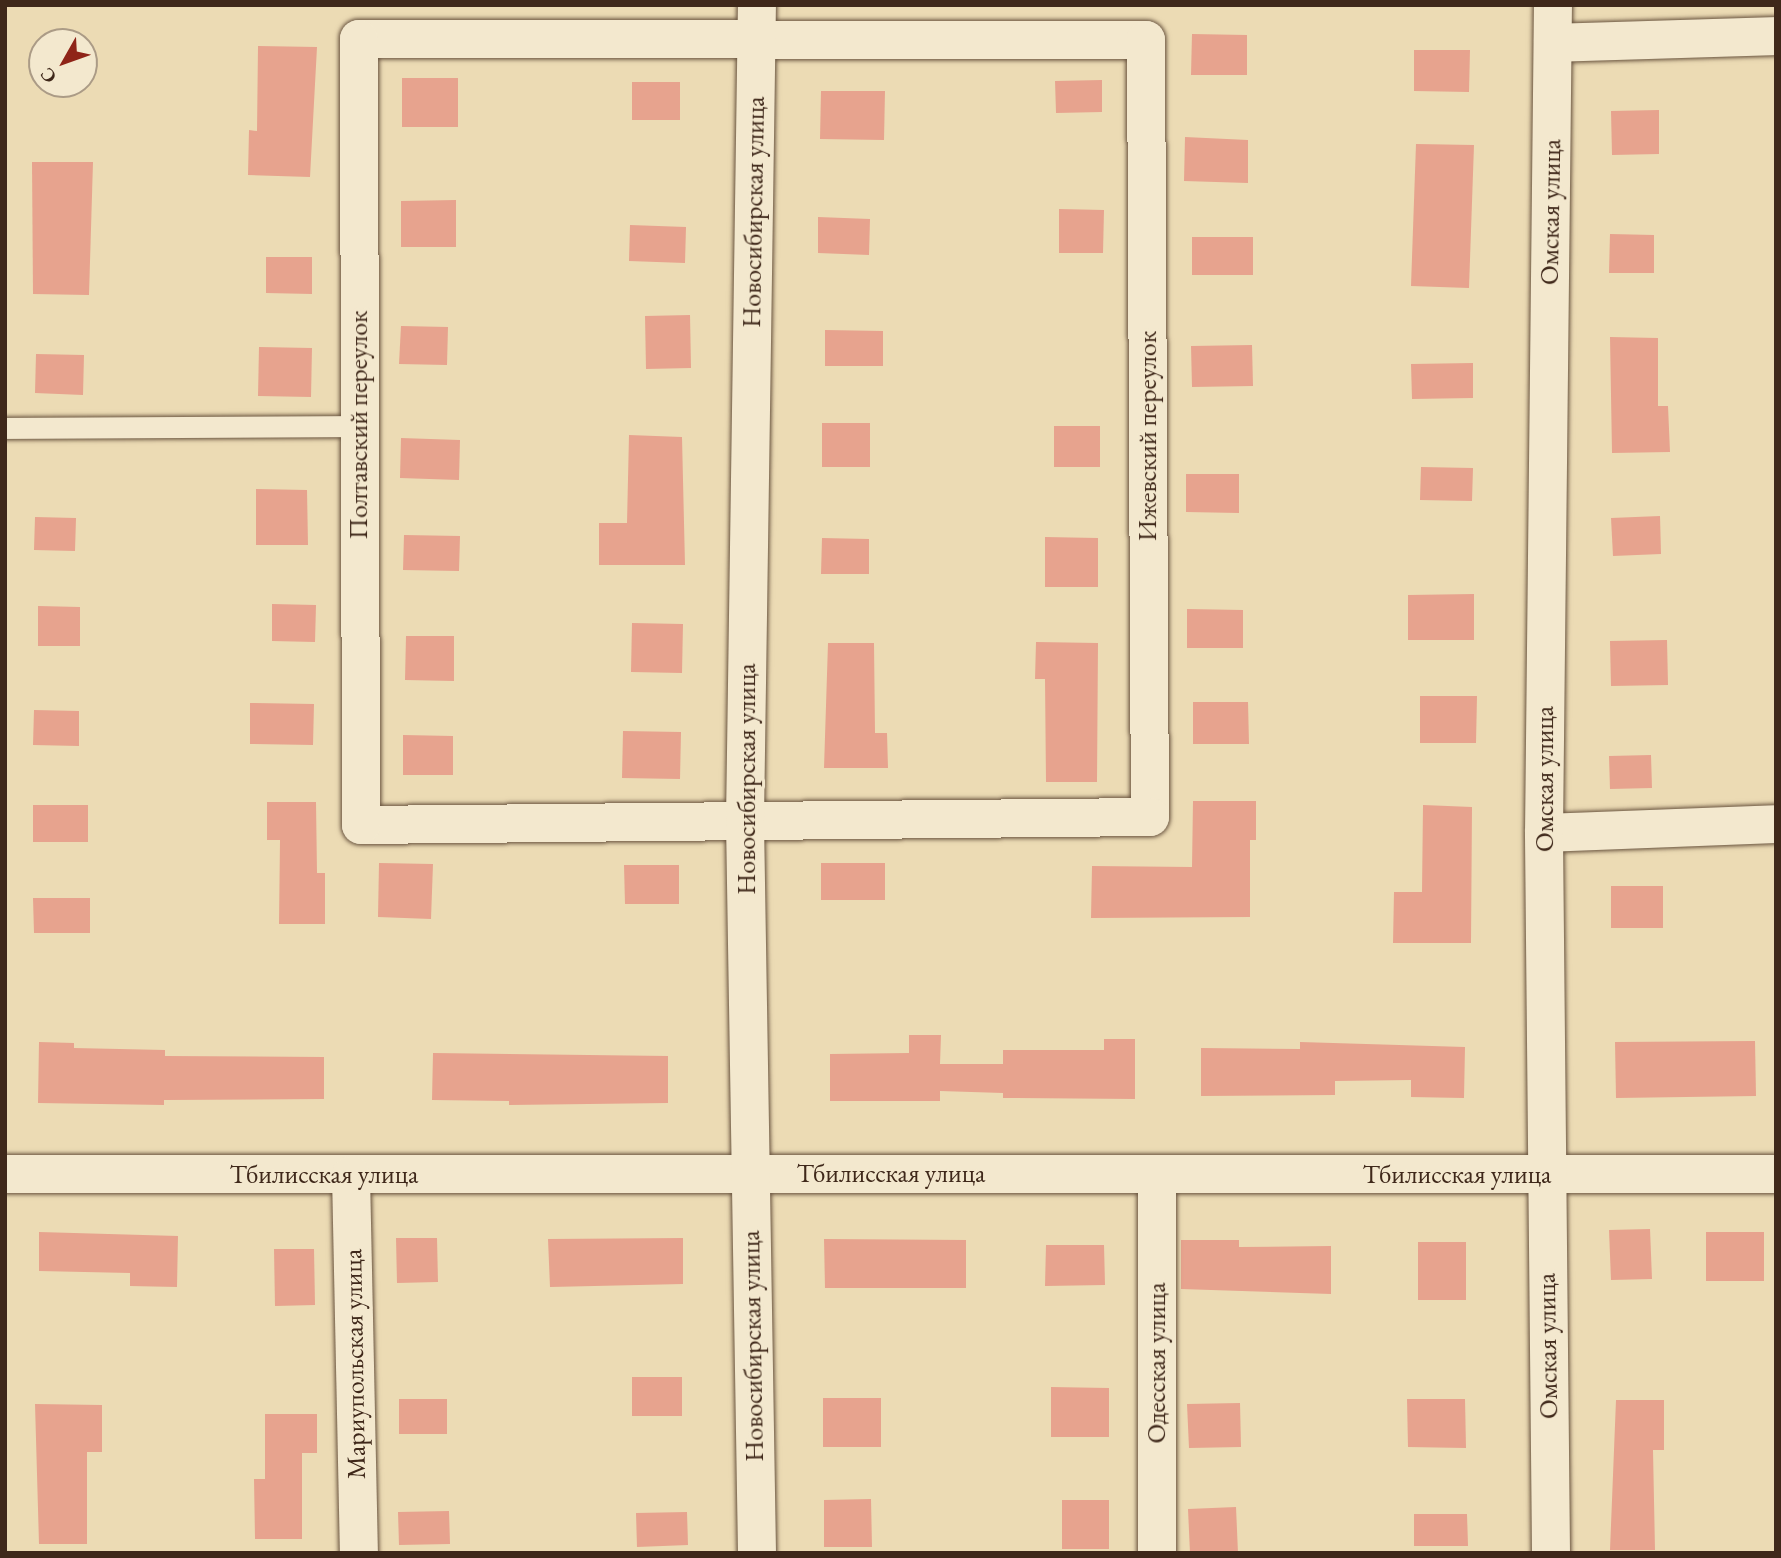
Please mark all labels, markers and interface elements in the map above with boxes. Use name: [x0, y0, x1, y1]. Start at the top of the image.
north arrow: [28, 28, 98, 98]
text: С: [34, 62, 62, 89]
street label: Новосибирская улица: [736, 96, 772, 328]
street label: Омская улица: [1534, 139, 1568, 285]
street label: Полтавский переулок: [343, 311, 375, 539]
street label: Ижевский переулок: [1132, 331, 1164, 541]
street label: Новосибирская улица: [731, 663, 763, 895]
street label: Омская улица: [1529, 706, 1561, 852]
street label: Тбилисская улица: [797, 1158, 985, 1190]
street label: Тбилисская улица: [230, 1159, 418, 1191]
street label: Тбилисская улица: [1363, 1159, 1551, 1191]
street label: Новосибирская улица: [735, 1230, 771, 1462]
street label: Мариупольская улица: [337, 1249, 373, 1479]
street label: Омская улица: [1531, 1273, 1565, 1419]
street label: Одесская улица: [1141, 1282, 1173, 1444]

